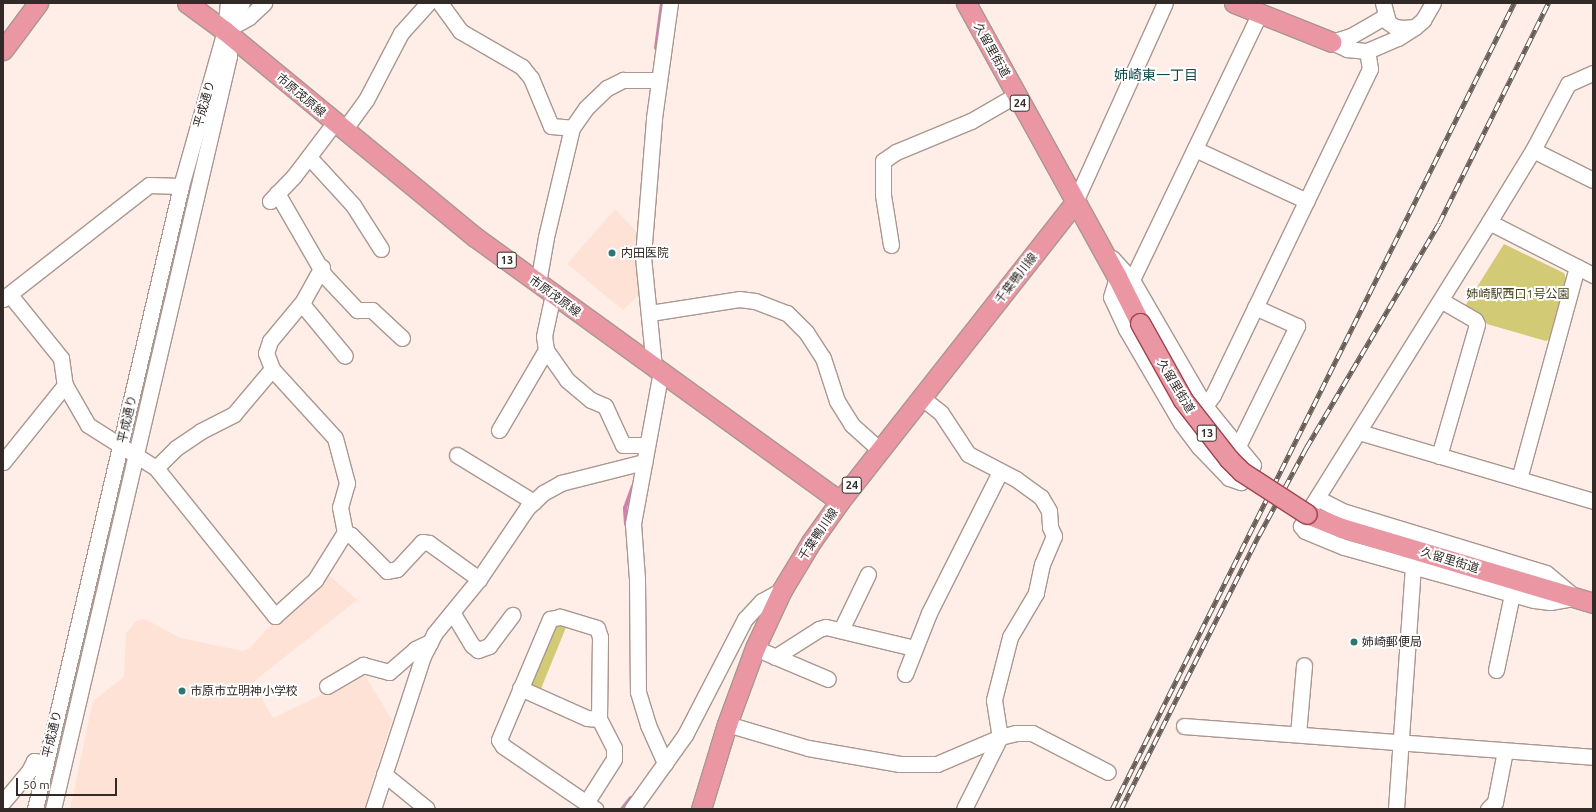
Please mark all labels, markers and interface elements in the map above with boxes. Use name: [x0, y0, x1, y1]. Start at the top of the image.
street label: 久留里街道: [971, 20, 1013, 80]
district label: 姉崎東一丁目: [1114, 67, 1198, 83]
street label: 市原茂原線: [273, 70, 329, 120]
street label: 平成通り: [190, 79, 218, 129]
road number: 24: [1009, 94, 1031, 112]
place label: 内田医院: [621, 246, 669, 260]
marker: 内田医院: [606, 247, 618, 259]
street label: 千葉鴨川線: [992, 250, 1040, 306]
road number: 13: [496, 251, 518, 269]
street label: 市原茂原線: [526, 273, 584, 319]
park label: 姉崎駅西口1号公園: [1467, 287, 1569, 301]
street label: 久留里街道: [1154, 357, 1198, 415]
street label: 平成通り: [115, 394, 139, 444]
road number: 13: [1196, 424, 1218, 442]
road number: 24: [841, 476, 863, 494]
street label: 千葉鴨川線: [795, 505, 841, 563]
street label: 久留里街道: [1419, 544, 1481, 576]
place label: 姉崎郵便局: [1362, 635, 1422, 649]
marker: 姉崎郵便局: [1349, 637, 1359, 647]
place label: 市原市立明神小学校: [190, 684, 298, 698]
marker: 市原市立明神小学校: [177, 686, 187, 696]
street label: 平成通り: [40, 709, 64, 759]
scale bar: [18, 770, 119, 796]
text: 50 m: [23, 778, 50, 791]

